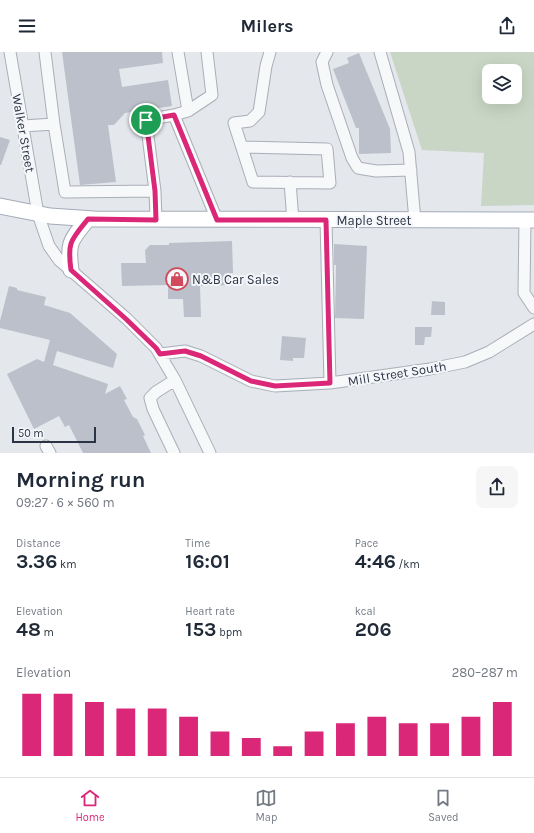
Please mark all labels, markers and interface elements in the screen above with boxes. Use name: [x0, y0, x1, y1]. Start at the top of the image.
icon: menu: [16, 15, 38, 37]
text: Milers: [240, 15, 294, 37]
icon: share: [496, 15, 518, 37]
map controls: [482, 64, 522, 104]
button: layers: [482, 64, 522, 104]
street label: Walker Street: [9, 93, 38, 174]
pin: [129, 103, 163, 137]
icon: arrive: [135, 109, 157, 131]
street label: Maple Street: [337, 213, 412, 228]
shop icon: N&B Car Sales: [164, 266, 190, 292]
place label: N&B Car Sales: [192, 272, 279, 287]
street label: Mill Street South: [347, 358, 447, 389]
scale bar: [12, 425, 96, 444]
text: 50 m: [18, 427, 44, 440]
button: share: [476, 466, 518, 508]
text: Morning run: [16, 467, 145, 493]
text: 09:27 · 6 × 560 m: [16, 495, 115, 510]
text: Distance: [16, 537, 60, 550]
text: Time: [185, 537, 210, 550]
text: Pace: [355, 537, 378, 550]
text: 3.36: [16, 550, 57, 573]
text: 16:01: [185, 550, 230, 573]
text: 4:46: [355, 550, 396, 573]
text: km: [57, 558, 76, 571]
text: /km: [396, 558, 420, 571]
text: Elevation: [16, 605, 63, 618]
text: Heart rate: [185, 605, 235, 618]
text: kcal: [355, 605, 376, 618]
text: 48: [16, 618, 41, 641]
text: 153: [185, 618, 217, 641]
text: 206: [355, 618, 392, 641]
text: m: [41, 626, 54, 639]
text: bpm: [217, 626, 242, 639]
text: Elevation: [16, 665, 71, 680]
text: 280–287 m: [452, 665, 518, 680]
tab: Home: [75, 787, 105, 824]
tab: Map: [255, 787, 277, 824]
tab: Saved: [428, 787, 459, 824]

